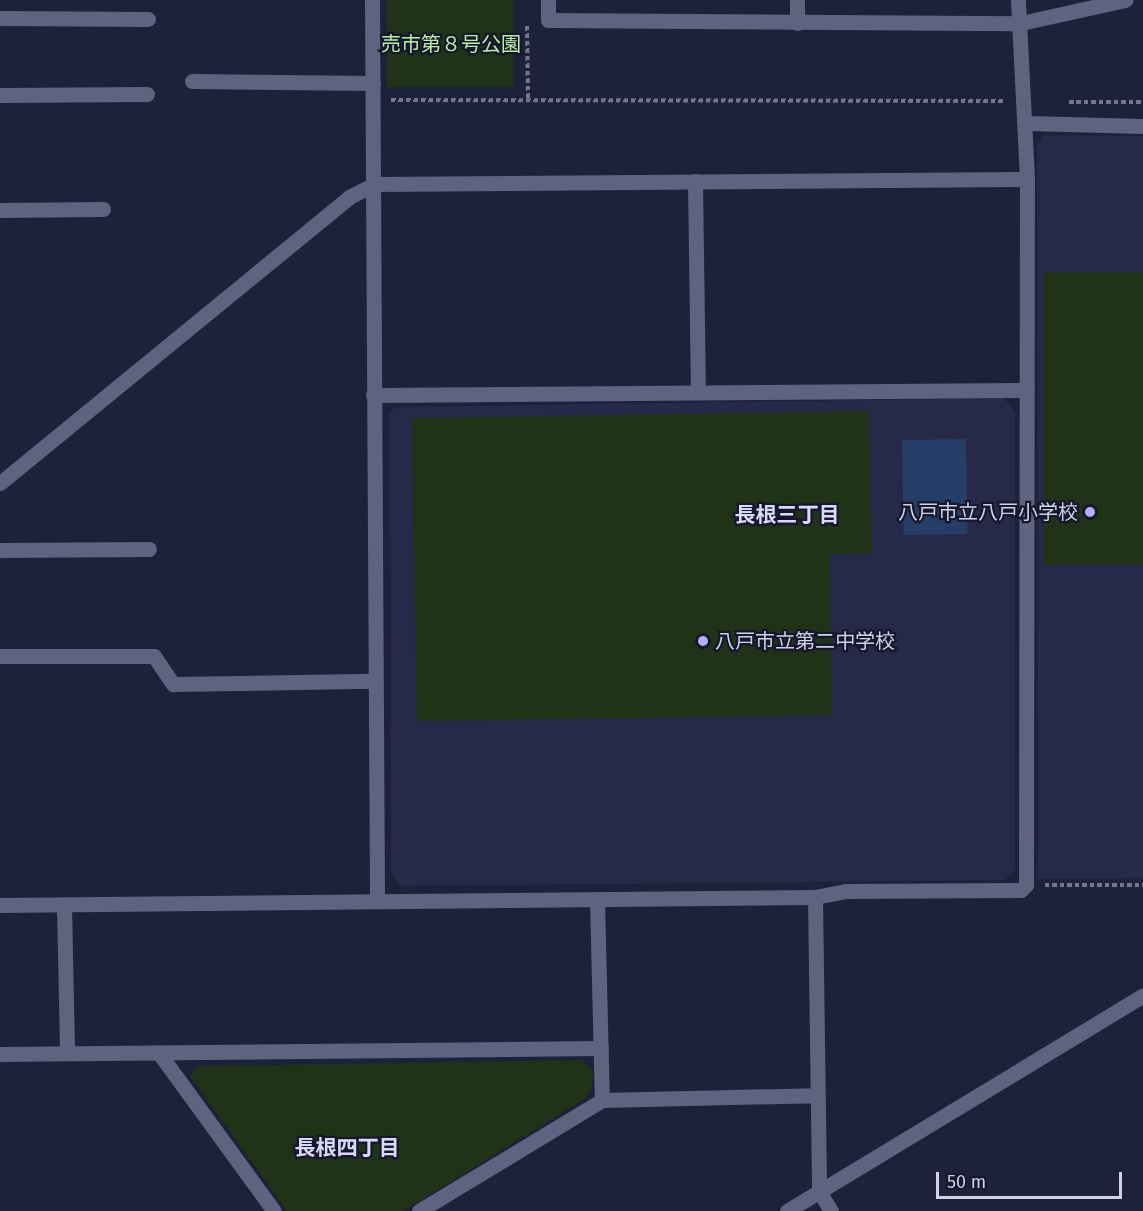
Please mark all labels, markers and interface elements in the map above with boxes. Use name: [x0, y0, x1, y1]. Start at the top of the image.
park label: 売市第８号公園: [381, 32, 521, 56]
place label: 八戸市立八戸小学校: [898, 500, 1078, 524]
district label: 長根三丁目: [735, 502, 839, 528]
marker: 八戸市立八戸小学校: [1083, 505, 1097, 519]
place label: 八戸市立第二中学校: [715, 629, 895, 653]
marker: 八戸市立第二中学校: [696, 634, 710, 648]
district label: 長根四丁目: [295, 1135, 399, 1161]
scale bar: [939, 1160, 1125, 1198]
text: 50 m: [947, 1171, 986, 1193]

